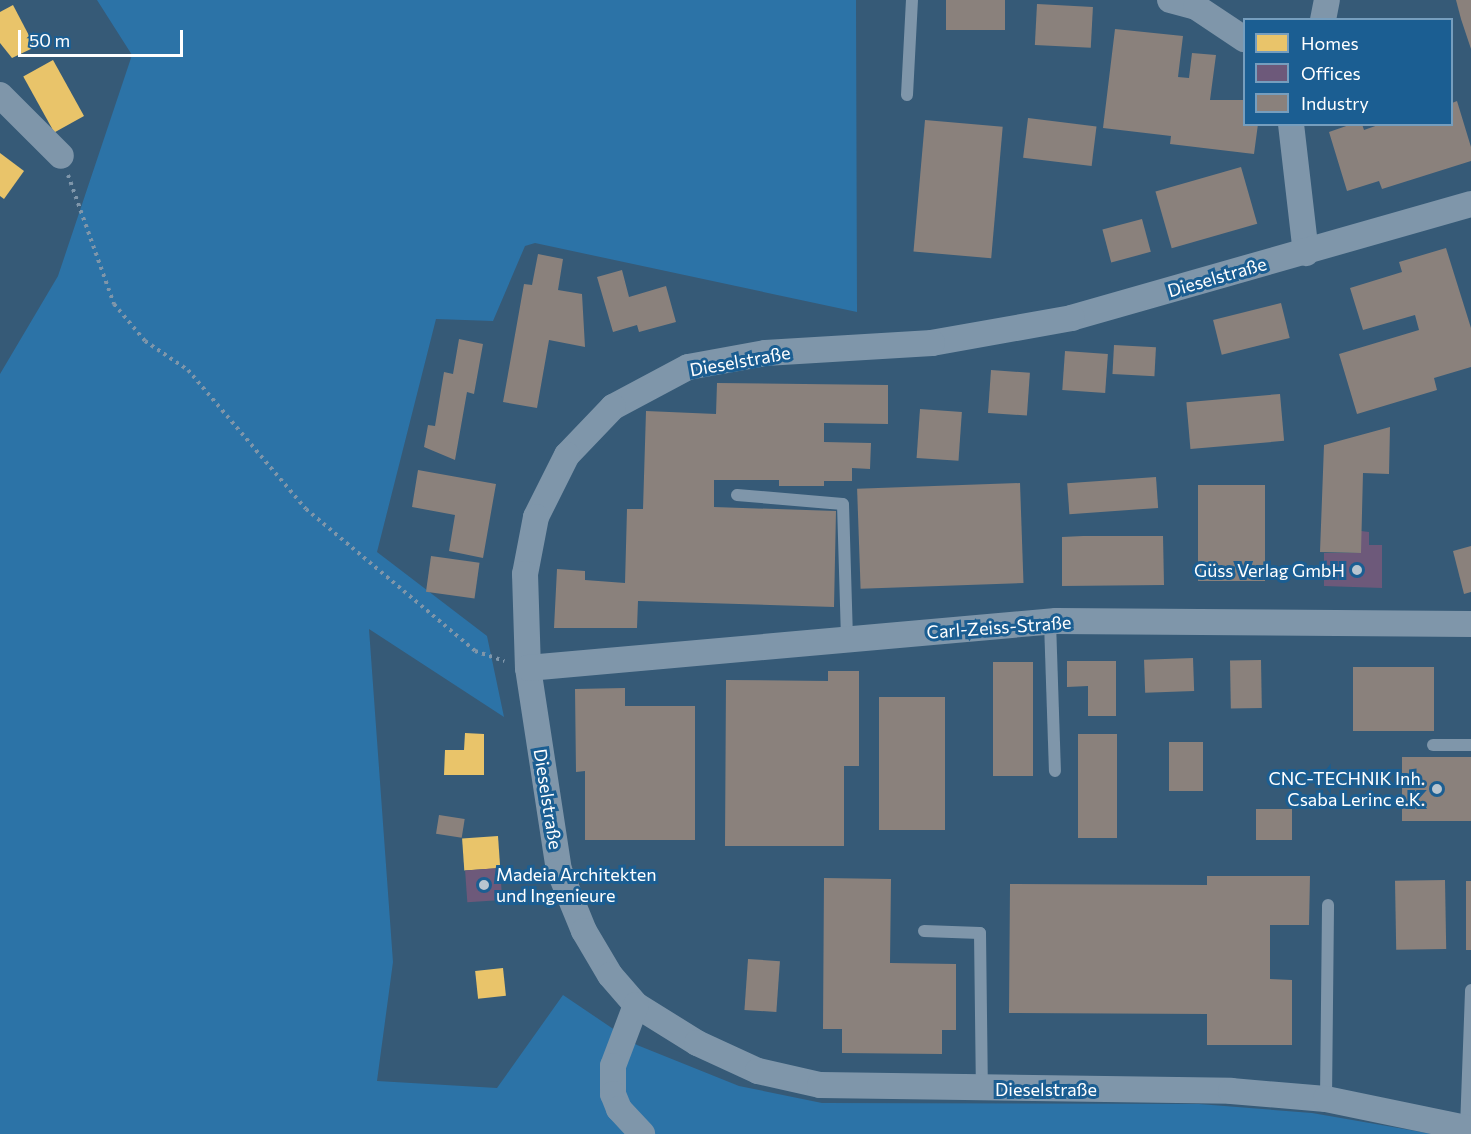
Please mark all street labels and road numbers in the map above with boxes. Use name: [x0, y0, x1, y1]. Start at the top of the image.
street label: Dieselstraße: [1165, 253, 1269, 301]
street label: Dieselstraße: [688, 342, 792, 380]
street label: Carl-Zeiss-Straße: [926, 611, 1072, 643]
street label: Dieselstraße: [529, 747, 567, 851]
street label: Dieselstraße: [995, 1078, 1097, 1100]

